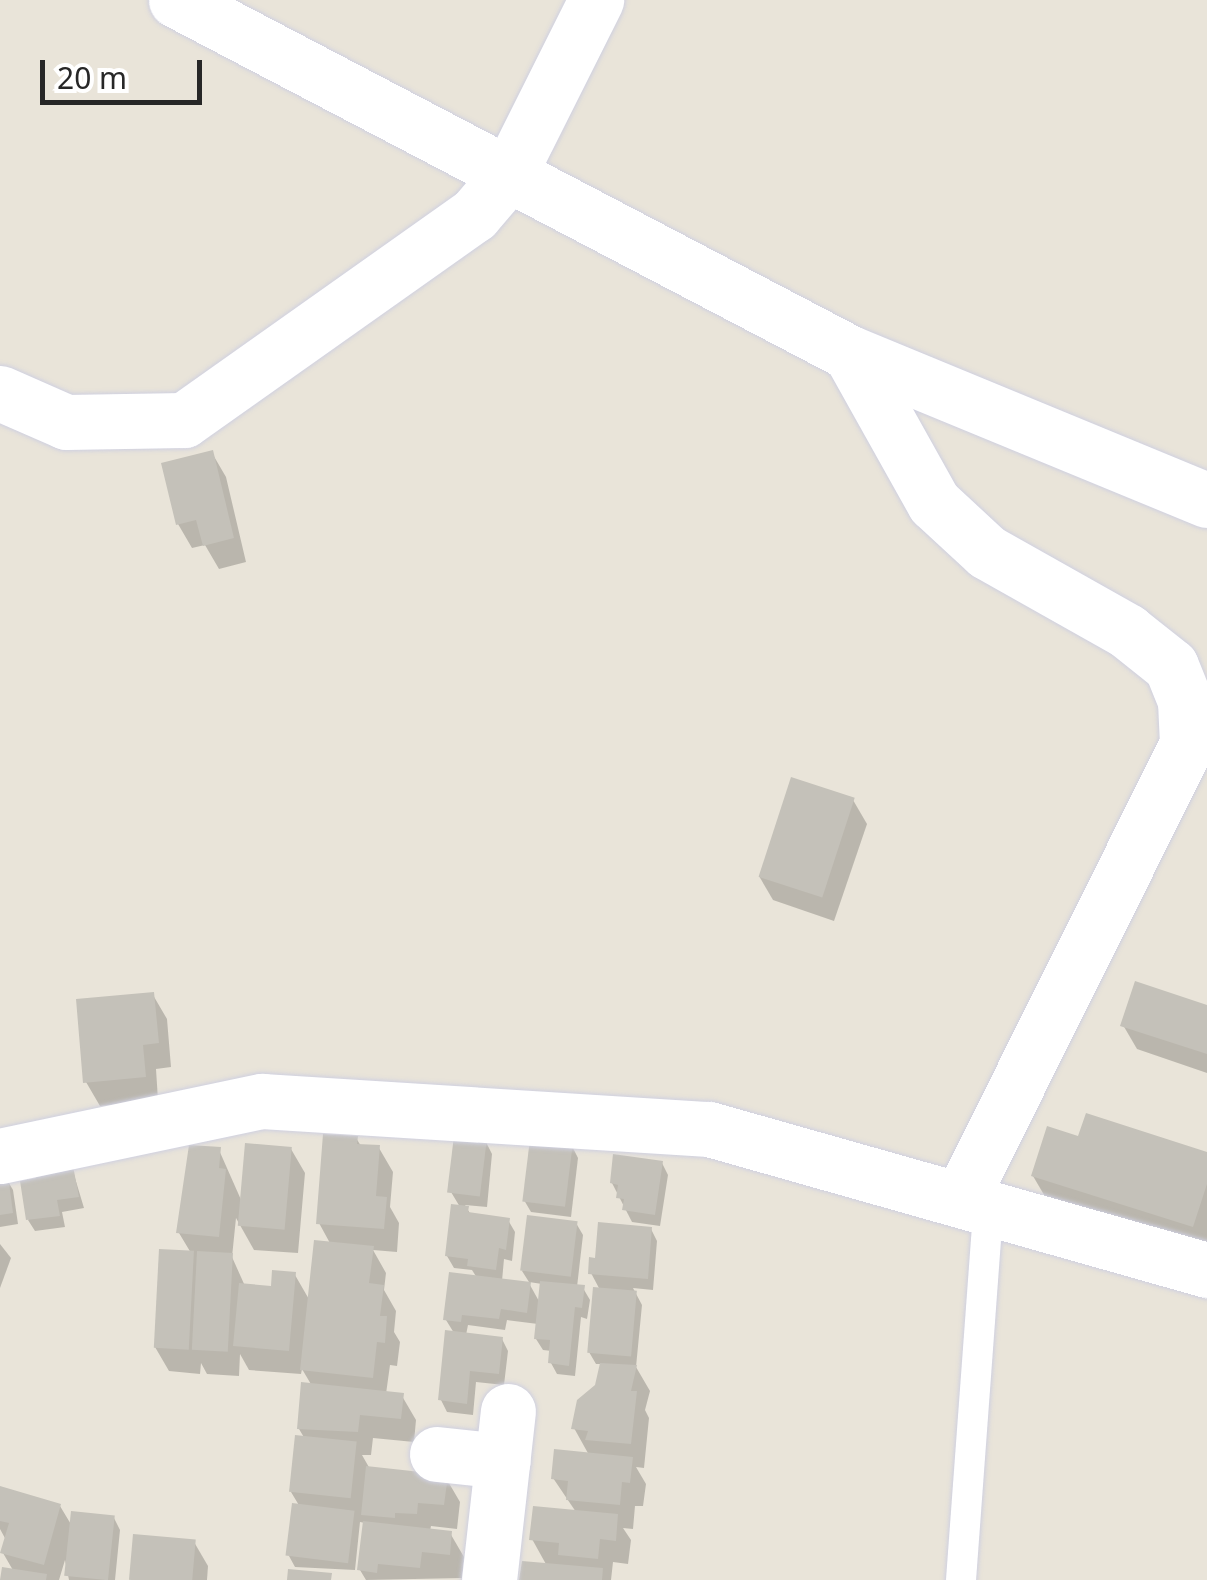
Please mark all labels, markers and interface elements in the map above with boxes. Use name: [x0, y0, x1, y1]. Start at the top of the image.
scale bar: [45, 40, 208, 102]
text: 20 m: [57, 57, 127, 98]

